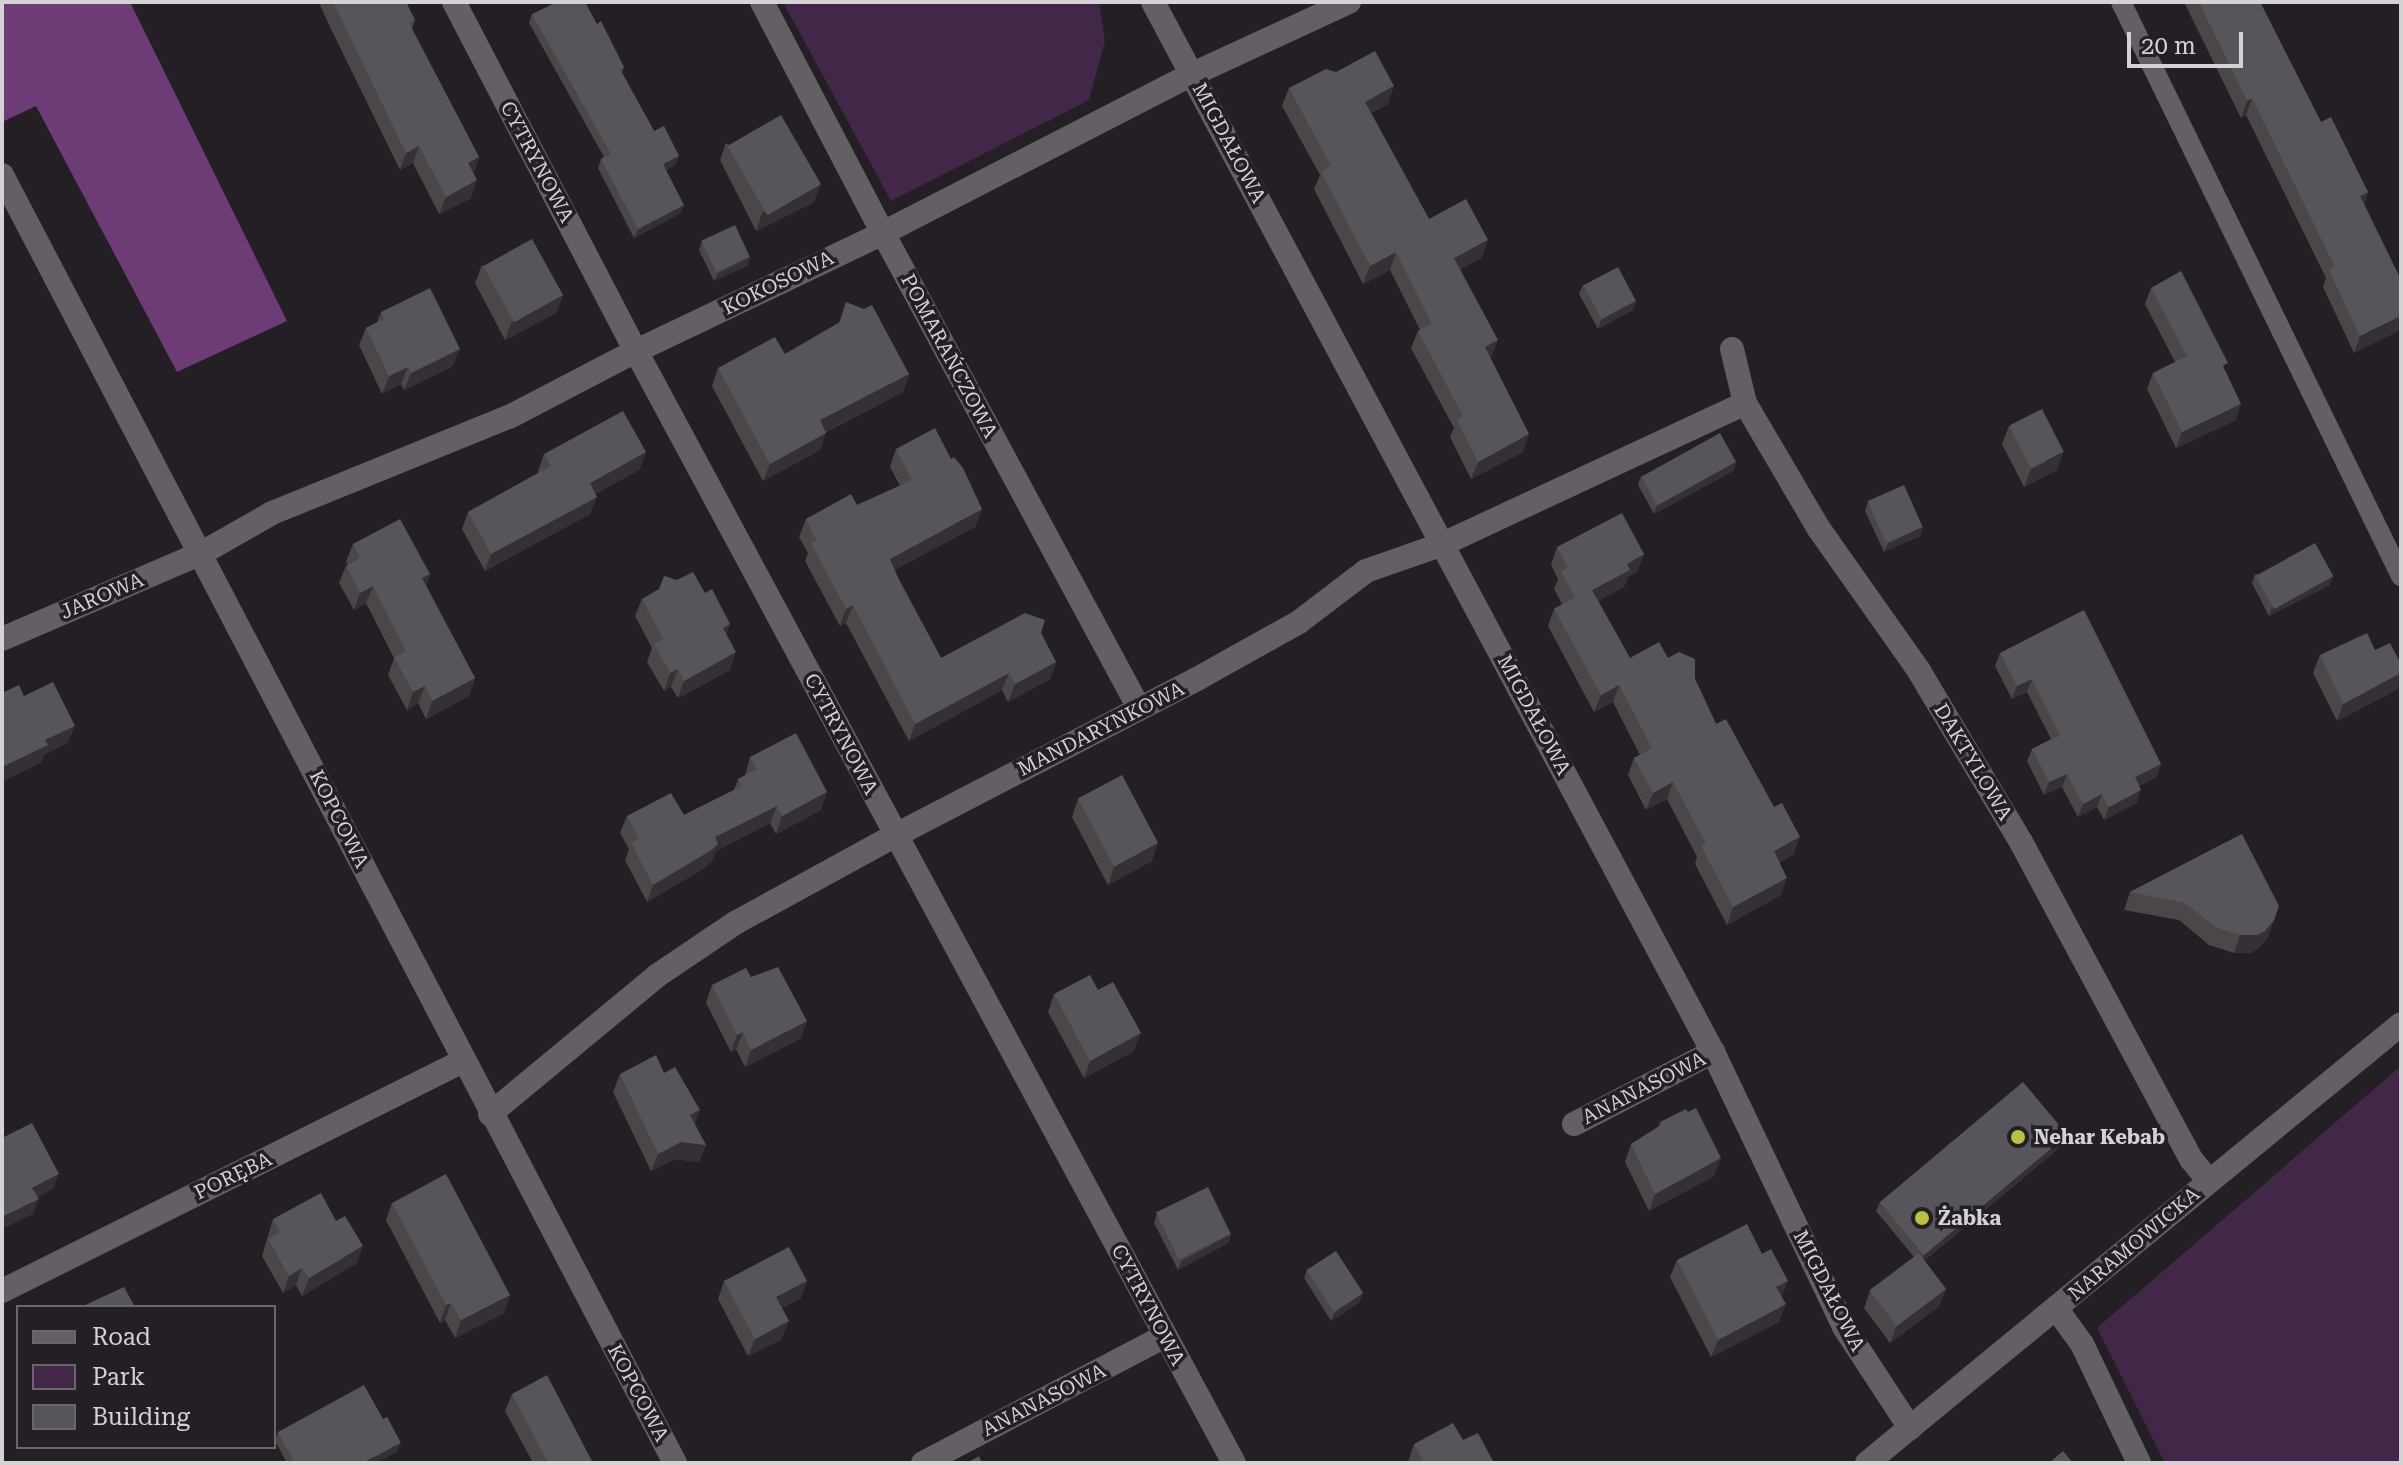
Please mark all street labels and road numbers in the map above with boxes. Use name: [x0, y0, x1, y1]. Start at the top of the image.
street label: MIGDAŁOWA: [1187, 79, 1271, 207]
street label: CYTRYNOWA: [495, 97, 579, 227]
street label: KOKOSOWA: [719, 246, 837, 320]
street label: POMARAŃCZOWA: [896, 270, 1002, 442]
street label: JAROWA: [57, 568, 147, 624]
street label: MIGDAŁOWA: [1492, 651, 1576, 779]
street label: CYTRYNOWA: [799, 669, 883, 799]
street label: MANDARYNKOWA: [1014, 677, 1188, 781]
street label: DAKTYLOWA: [1929, 699, 2017, 825]
street label: KOPCOWA: [304, 766, 374, 872]
street label: ANANASOWA: [1578, 1047, 1710, 1129]
street label: PORĘBA: [190, 1147, 276, 1205]
street label: NARAMOWICKA: [2064, 1182, 2204, 1306]
street label: MIGDAŁOWA: [1788, 1226, 1870, 1356]
street label: CYTRYNOWA: [1106, 1240, 1190, 1370]
street label: KOPCOWA: [602, 1340, 674, 1446]
street label: ANANASOWA: [978, 1359, 1110, 1441]

